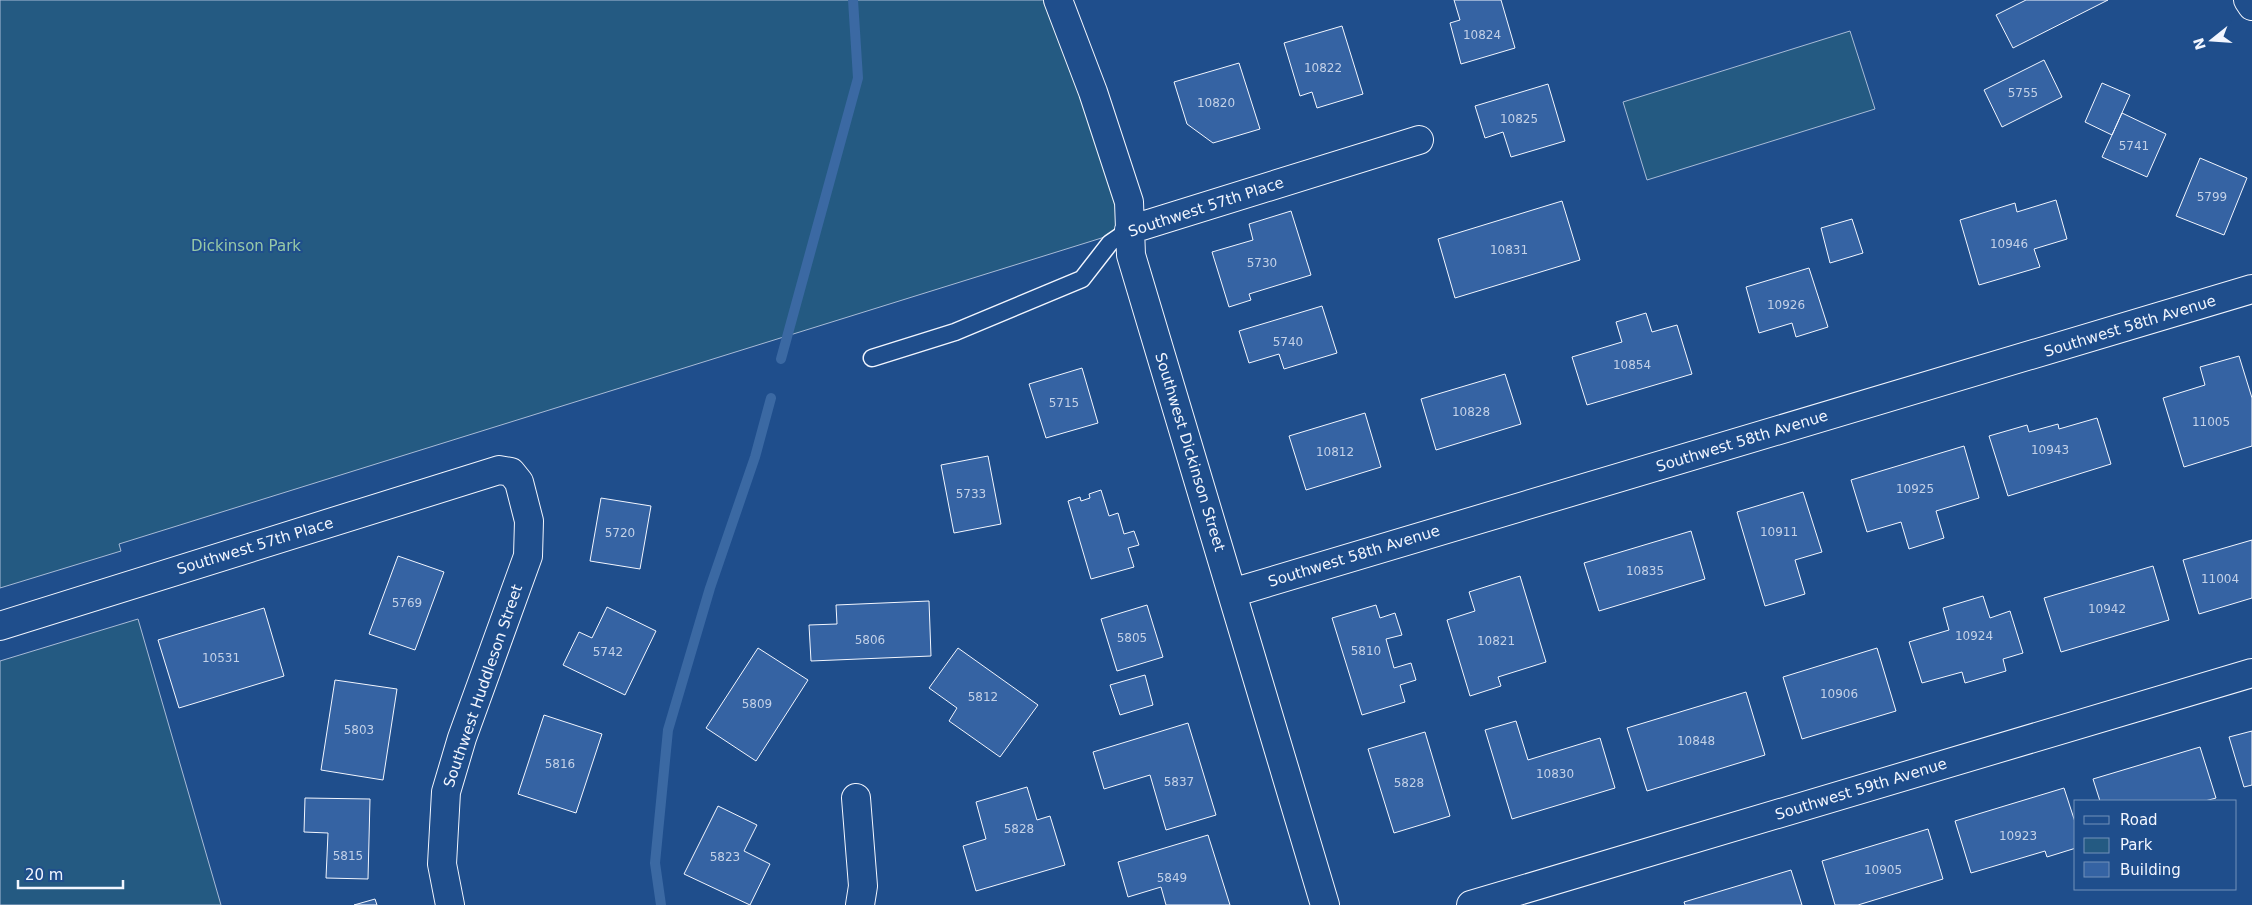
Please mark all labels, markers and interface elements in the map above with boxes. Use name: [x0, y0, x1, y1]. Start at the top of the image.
north arrow: [2187, 15, 2237, 65]
house number: 10824: [1463, 28, 1501, 42]
text: N: [2190, 36, 2209, 52]
house number: 10822: [1304, 61, 1342, 75]
house number: 5755: [2008, 86, 2038, 100]
house number: 10820: [1197, 96, 1235, 110]
house number: 10825: [1500, 112, 1538, 126]
house number: 5741: [2119, 139, 2149, 153]
street label: Southwest 57th Place: [1126, 173, 1286, 241]
house number: 5799: [2197, 190, 2227, 204]
park label: Dickinson Park: [191, 237, 301, 255]
house number: 10946: [1990, 237, 2028, 251]
house number: 10831: [1490, 243, 1528, 257]
house number: 5730: [1247, 256, 1277, 270]
street label: Southwest 58th Avenue: [2042, 291, 2218, 361]
house number: 10926: [1767, 298, 1805, 312]
house number: 5740: [1273, 335, 1303, 349]
street label: Southwest Dickinson Street: [1151, 351, 1229, 554]
house number: 10854: [1613, 358, 1651, 372]
house number: 5715: [1049, 396, 1079, 410]
house number: 10828: [1452, 405, 1490, 419]
street label: Southwest 58th Avenue: [1654, 406, 1830, 476]
house number: 11005: [2192, 415, 2230, 429]
house number: 10943: [2031, 443, 2069, 457]
house number: 10812: [1316, 445, 1354, 459]
house number: 10925: [1896, 482, 1934, 496]
house number: 5733: [956, 487, 986, 501]
street label: Southwest 57th Place: [175, 514, 335, 578]
street label: Southwest 58th Avenue: [1266, 521, 1442, 591]
house number: 10911: [1760, 525, 1798, 539]
house number: 5720: [605, 526, 635, 540]
house number: 10835: [1626, 564, 1664, 578]
house number: 11004: [2201, 572, 2239, 586]
street label: Southwest Huddleson Street: [440, 582, 526, 790]
house number: 5769: [392, 596, 422, 610]
house number: 10942: [2088, 602, 2126, 616]
house number: 10924: [1955, 629, 1993, 643]
house number: 5805: [1117, 631, 1147, 645]
house number: 5806: [855, 633, 885, 647]
house number: 10821: [1477, 634, 1515, 648]
house number: 5810: [1351, 644, 1381, 658]
house number: 5742: [593, 645, 623, 659]
house number: 10531: [202, 651, 240, 665]
house number: 10906: [1820, 687, 1858, 701]
house number: 5812: [968, 690, 998, 704]
house number: 5809: [742, 697, 772, 711]
house number: 5803: [344, 723, 374, 737]
house number: 10848: [1677, 734, 1715, 748]
street label: Southwest 59th Avenue: [1773, 754, 1949, 824]
house number: 5816: [545, 757, 575, 771]
house number: 10830: [1536, 767, 1574, 781]
house number: 5837: [1164, 775, 1194, 789]
house number: 5828: [1394, 776, 1424, 790]
legend: [2074, 800, 2237, 890]
text: Road: [2120, 811, 2158, 829]
house number: 5828: [1004, 822, 1034, 836]
house number: 10923: [1999, 829, 2037, 843]
text: Park: [2120, 836, 2153, 854]
house number: 5815: [333, 849, 363, 863]
house number: 5823: [710, 850, 740, 864]
scale bar: [18, 858, 122, 890]
text: Building: [2120, 861, 2181, 879]
house number: 10905: [1864, 863, 1902, 877]
text: 20 m: [25, 866, 63, 884]
house number: 5849: [1157, 871, 1187, 885]

